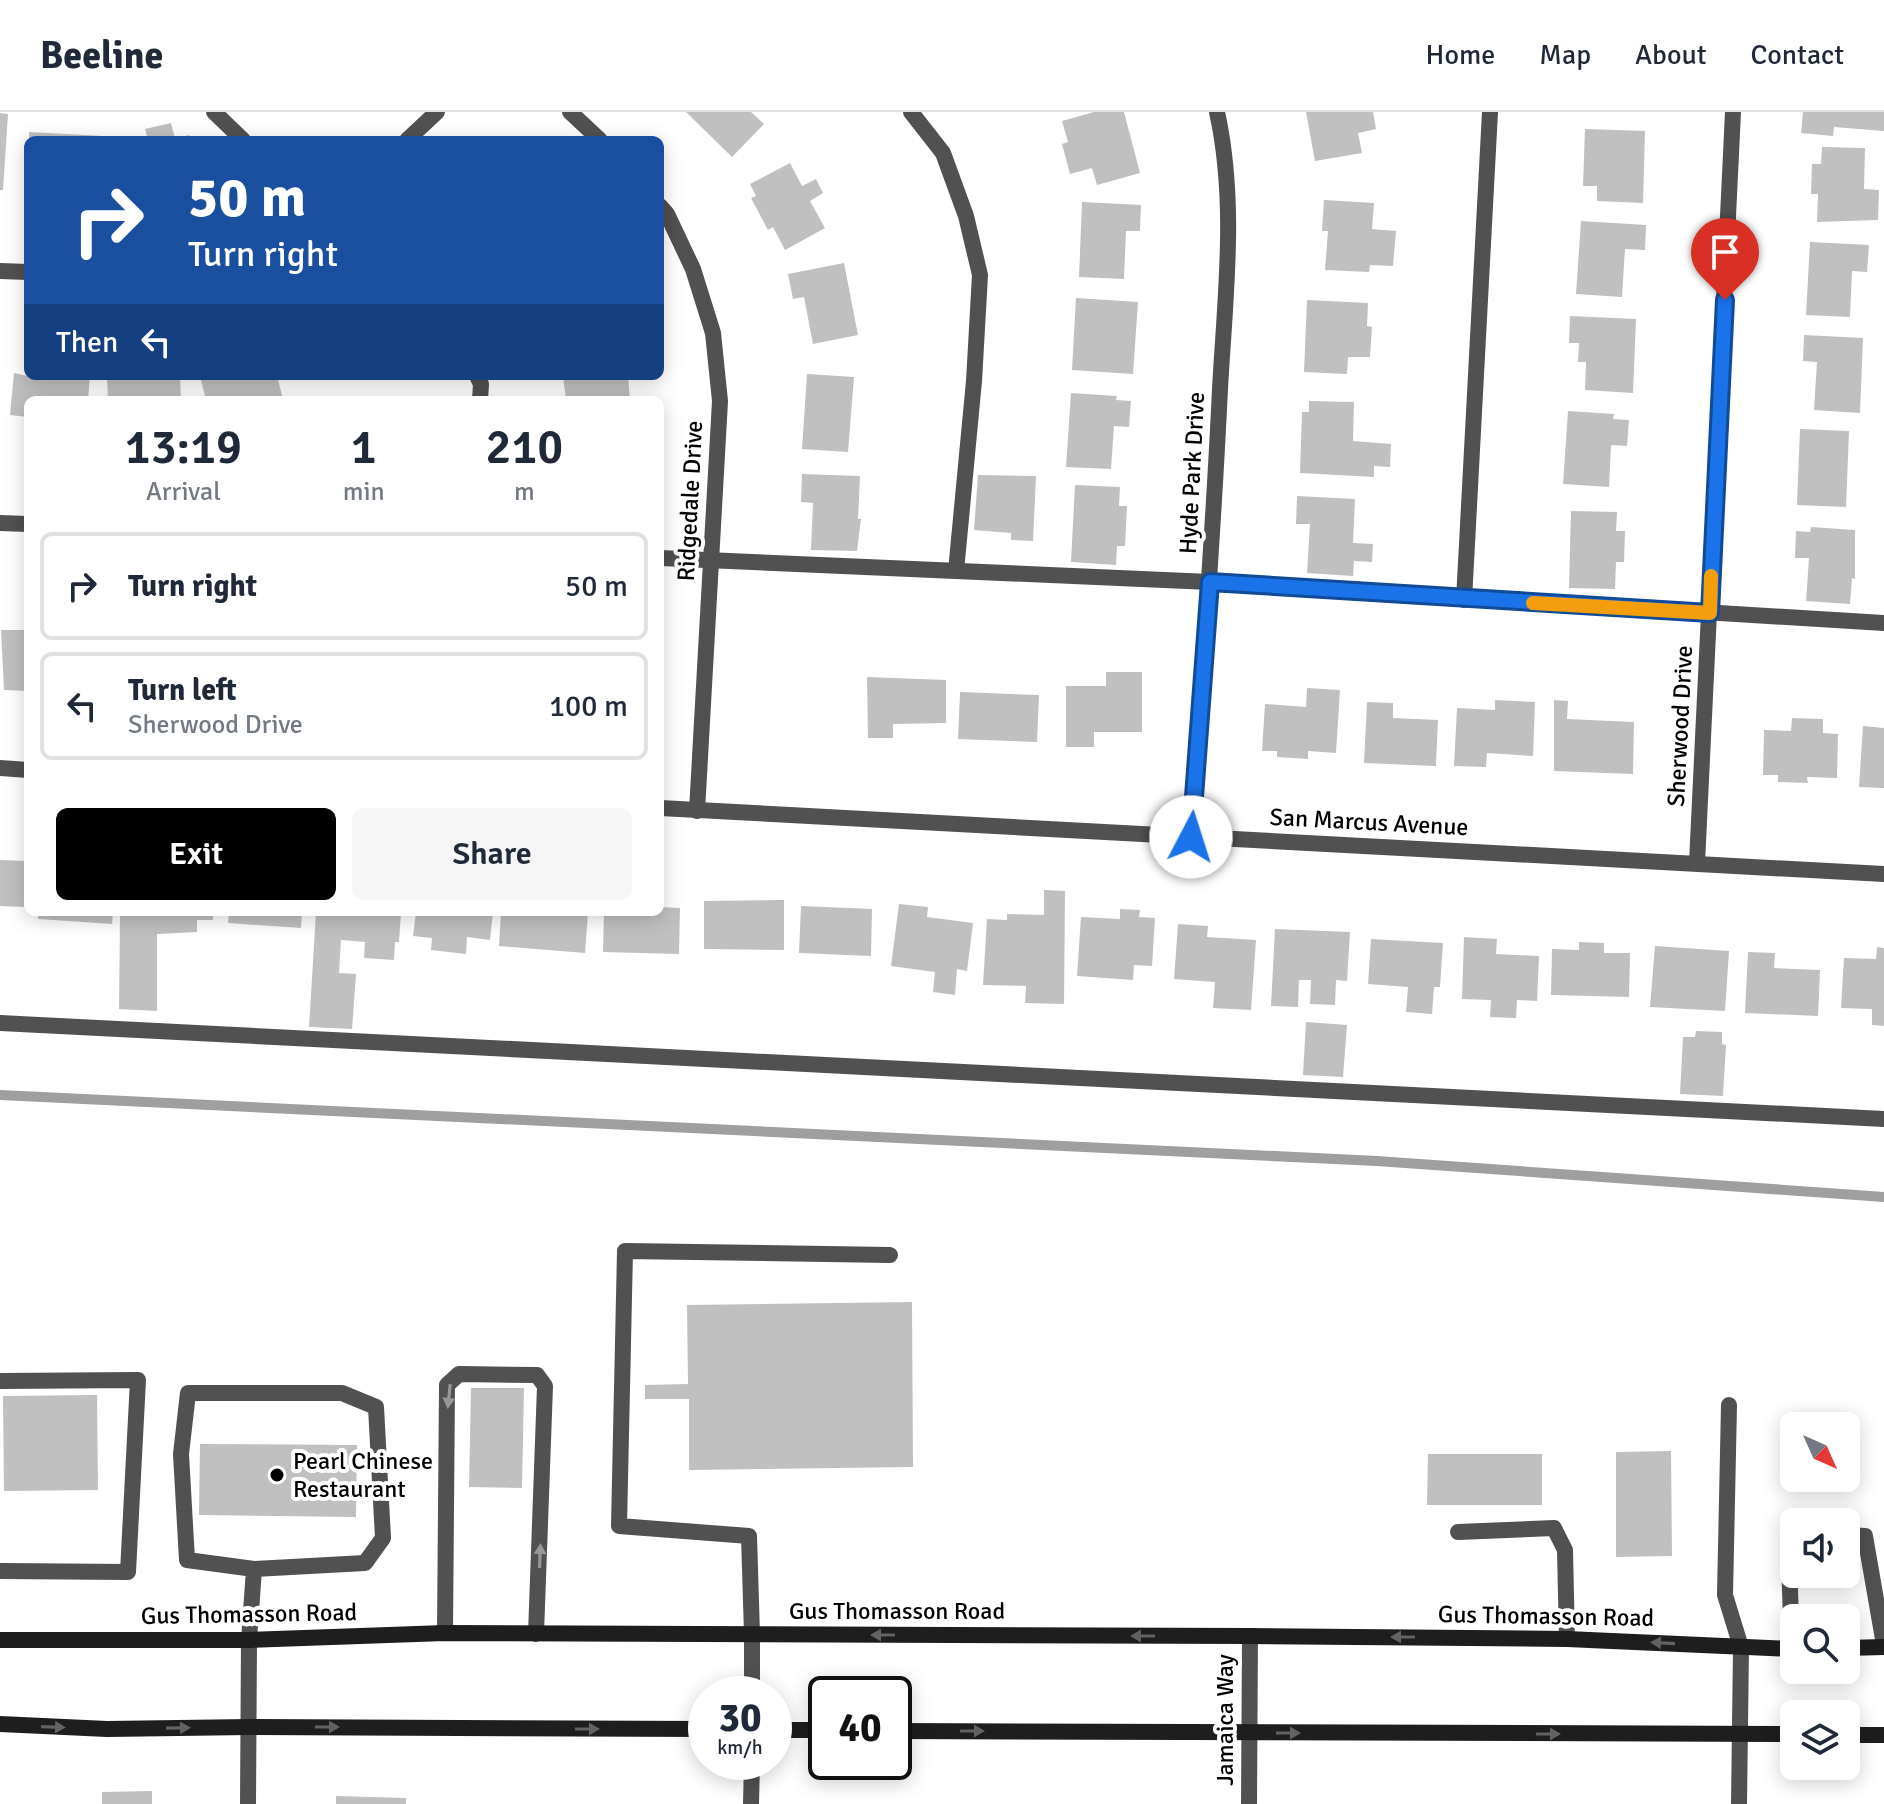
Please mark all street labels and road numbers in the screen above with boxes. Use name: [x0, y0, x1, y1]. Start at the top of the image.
street label: Hyde Park Drive: [1173, 391, 1211, 555]
street label: Ridgedale Drive: [671, 420, 709, 582]
street label: Sherwood Drive: [1661, 645, 1699, 807]
street label: San Marcus Avenue: [1269, 802, 1469, 842]
street label: Gus Thomasson Road: [789, 1596, 1005, 1626]
street label: Gus Thomasson Road: [141, 1597, 357, 1631]
street label: Gus Thomasson Road: [1438, 1599, 1654, 1633]
street label: Jamaica Way: [1210, 1654, 1240, 1786]

